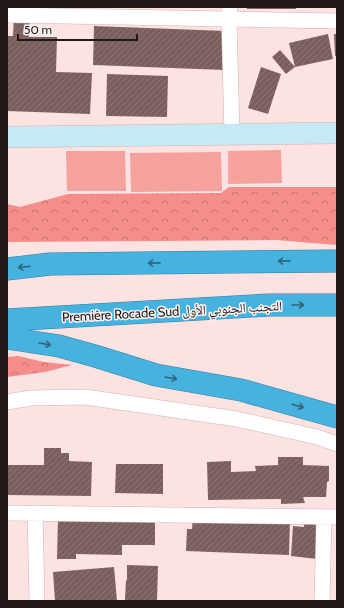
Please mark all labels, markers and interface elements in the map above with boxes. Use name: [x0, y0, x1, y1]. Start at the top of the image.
scale bar: [18, 16, 137, 42]
text: 50 m: [24, 22, 52, 37]
one-way arrow: [278, 257, 291, 265]
one-way arrow: [148, 259, 161, 267]
one-way arrow: [18, 263, 31, 271]
street label: Première Rocade Sud التجنب الجنوبي الأول: [62, 297, 283, 328]
one-way arrow: [291, 301, 304, 309]
one-way arrow: [39, 340, 52, 348]
one-way arrow: [164, 374, 177, 382]
one-way arrow: [291, 403, 304, 410]

